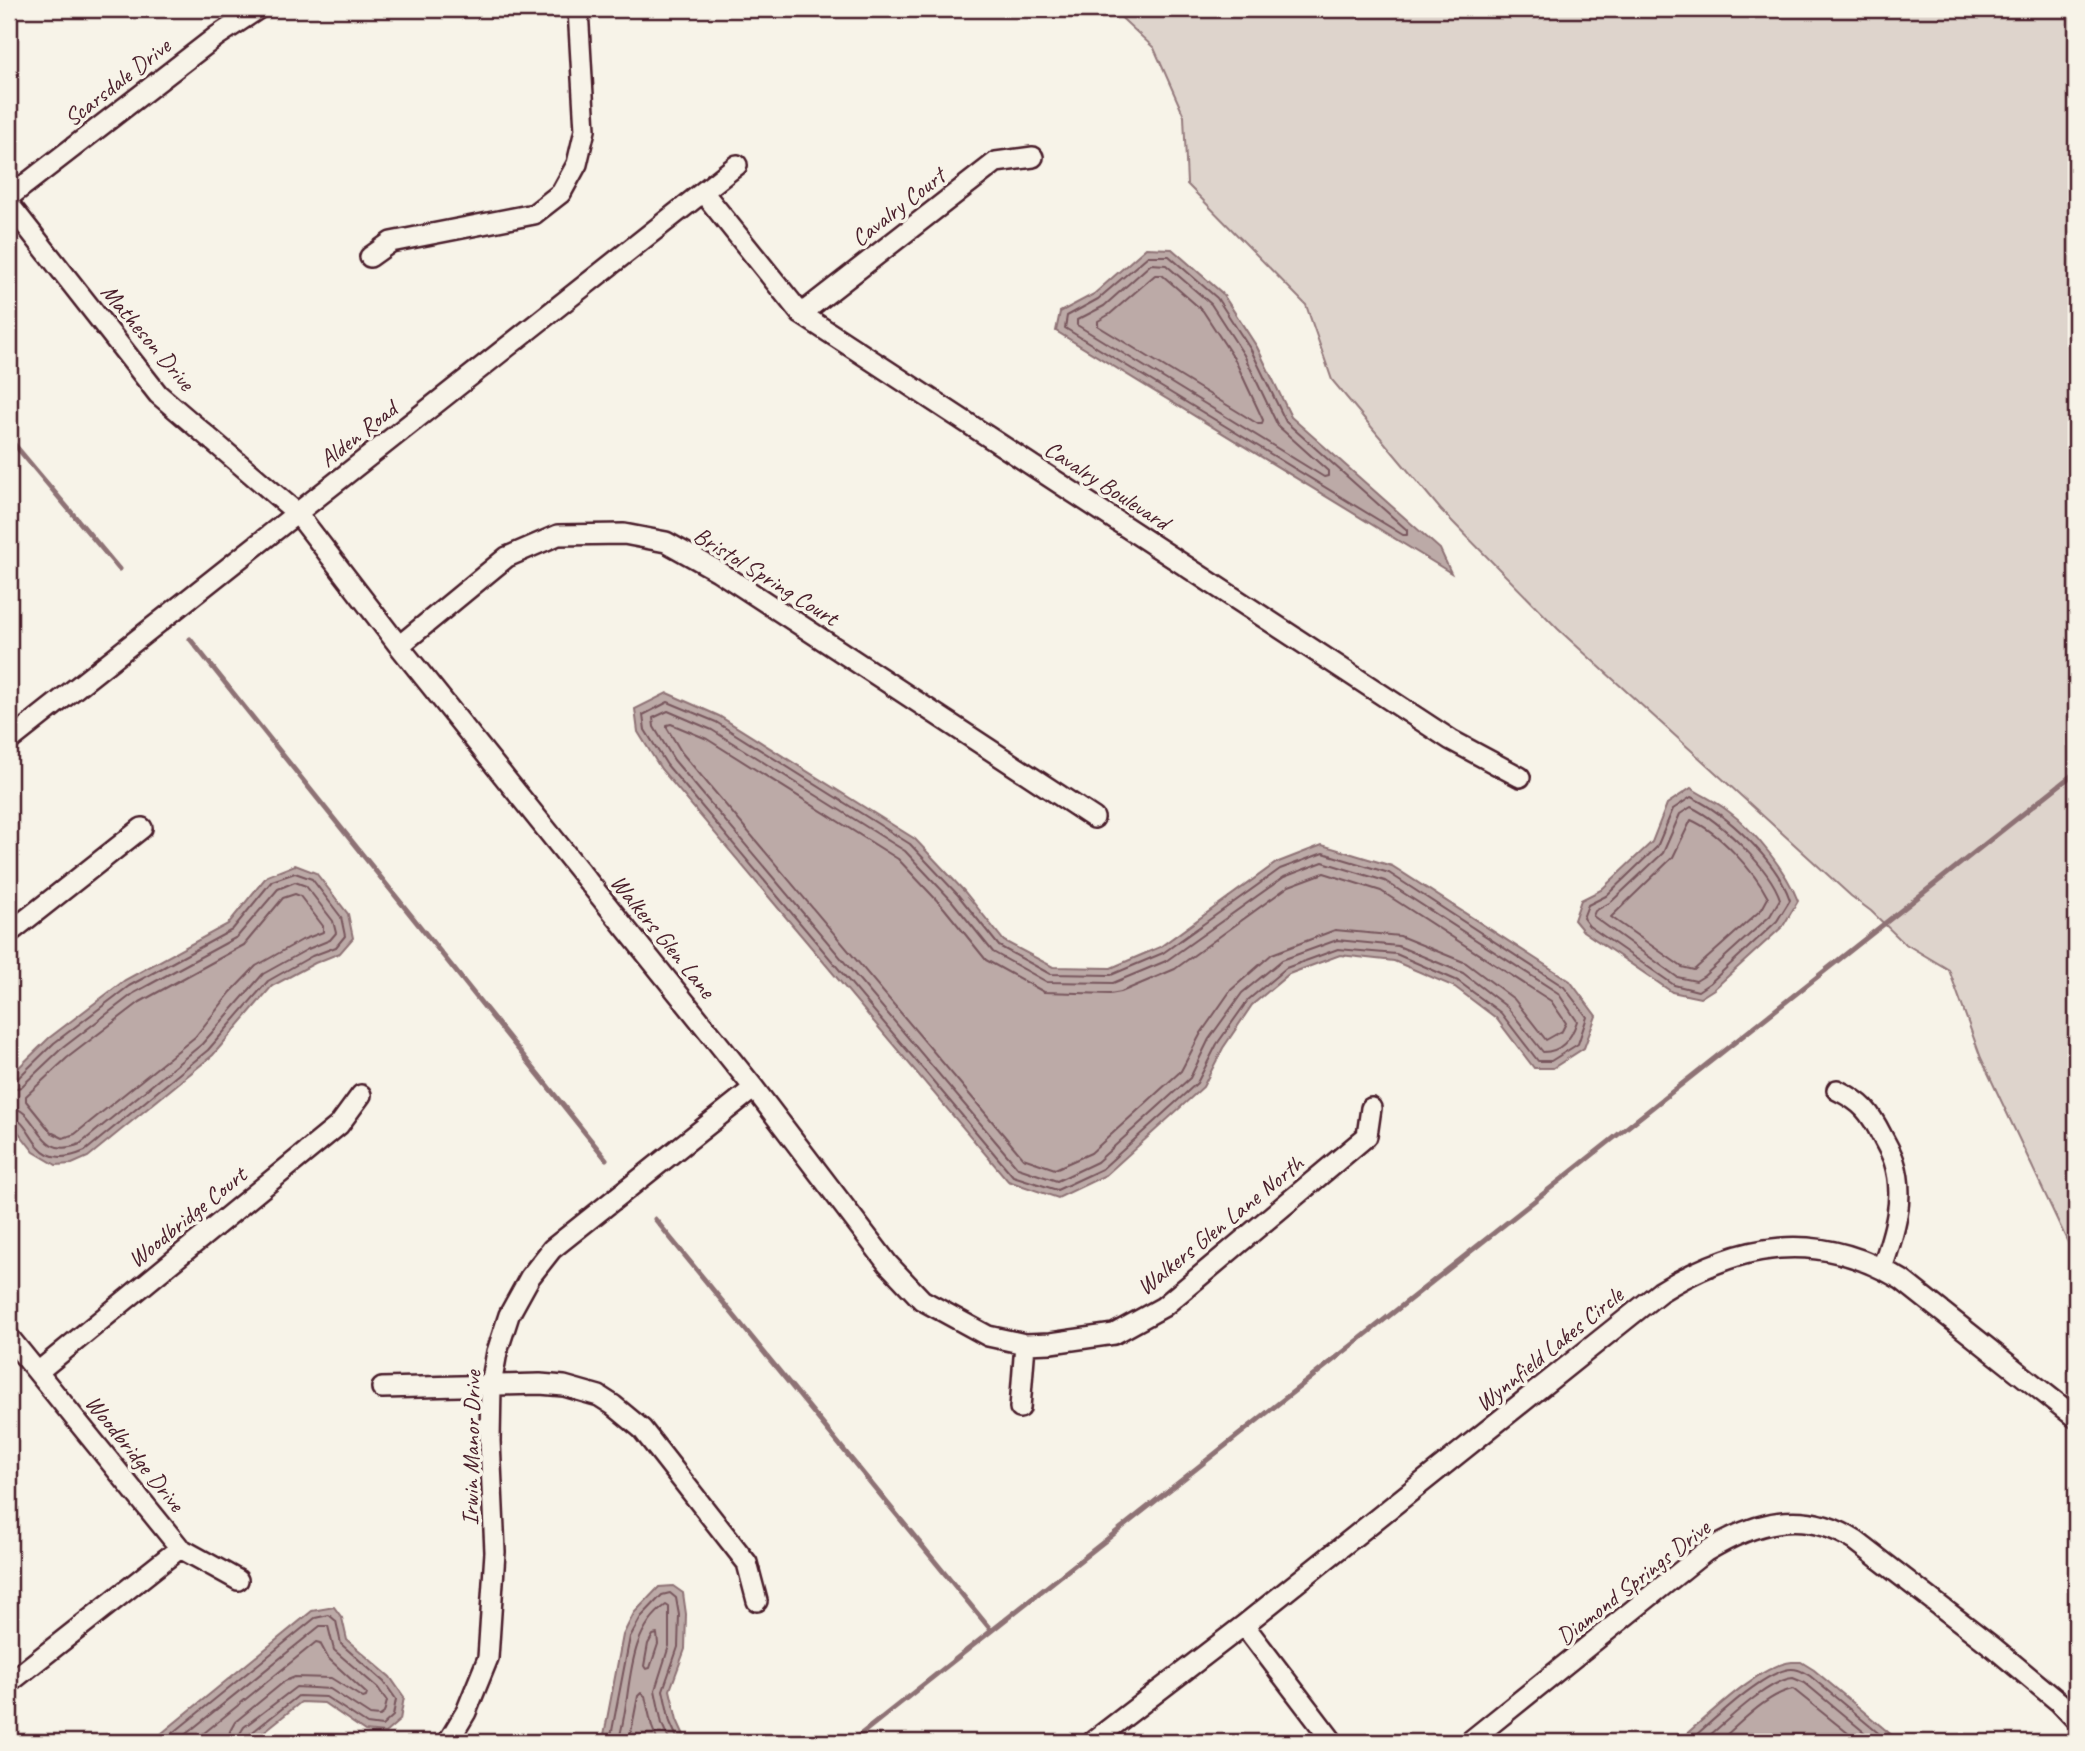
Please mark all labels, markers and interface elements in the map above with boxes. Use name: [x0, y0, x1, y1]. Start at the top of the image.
street label: Scarsdale Drive: [58, 30, 178, 133]
street label: Cavalry Court: [845, 159, 953, 253]
street label: Matheson Drive: [95, 277, 203, 398]
street label: Alden Road: [313, 392, 406, 474]
street label: Cavalry Boulevard: [1039, 433, 1178, 539]
street label: Bristol Spring Court: [688, 520, 845, 633]
street label: Walkers Glen Lane: [604, 868, 723, 1006]
street label: Walkers Glen Lane North: [1130, 1147, 1311, 1302]
street label: Woodbridge Court: [122, 1159, 254, 1274]
street label: Wynnfield Lakes Circle: [1469, 1279, 1631, 1418]
street label: Irwin Manor Drive: [455, 1368, 487, 1526]
street label: Woodbridge Drive: [79, 1389, 193, 1519]
street label: Diamond Springs Drive: [1550, 1511, 1717, 1651]

